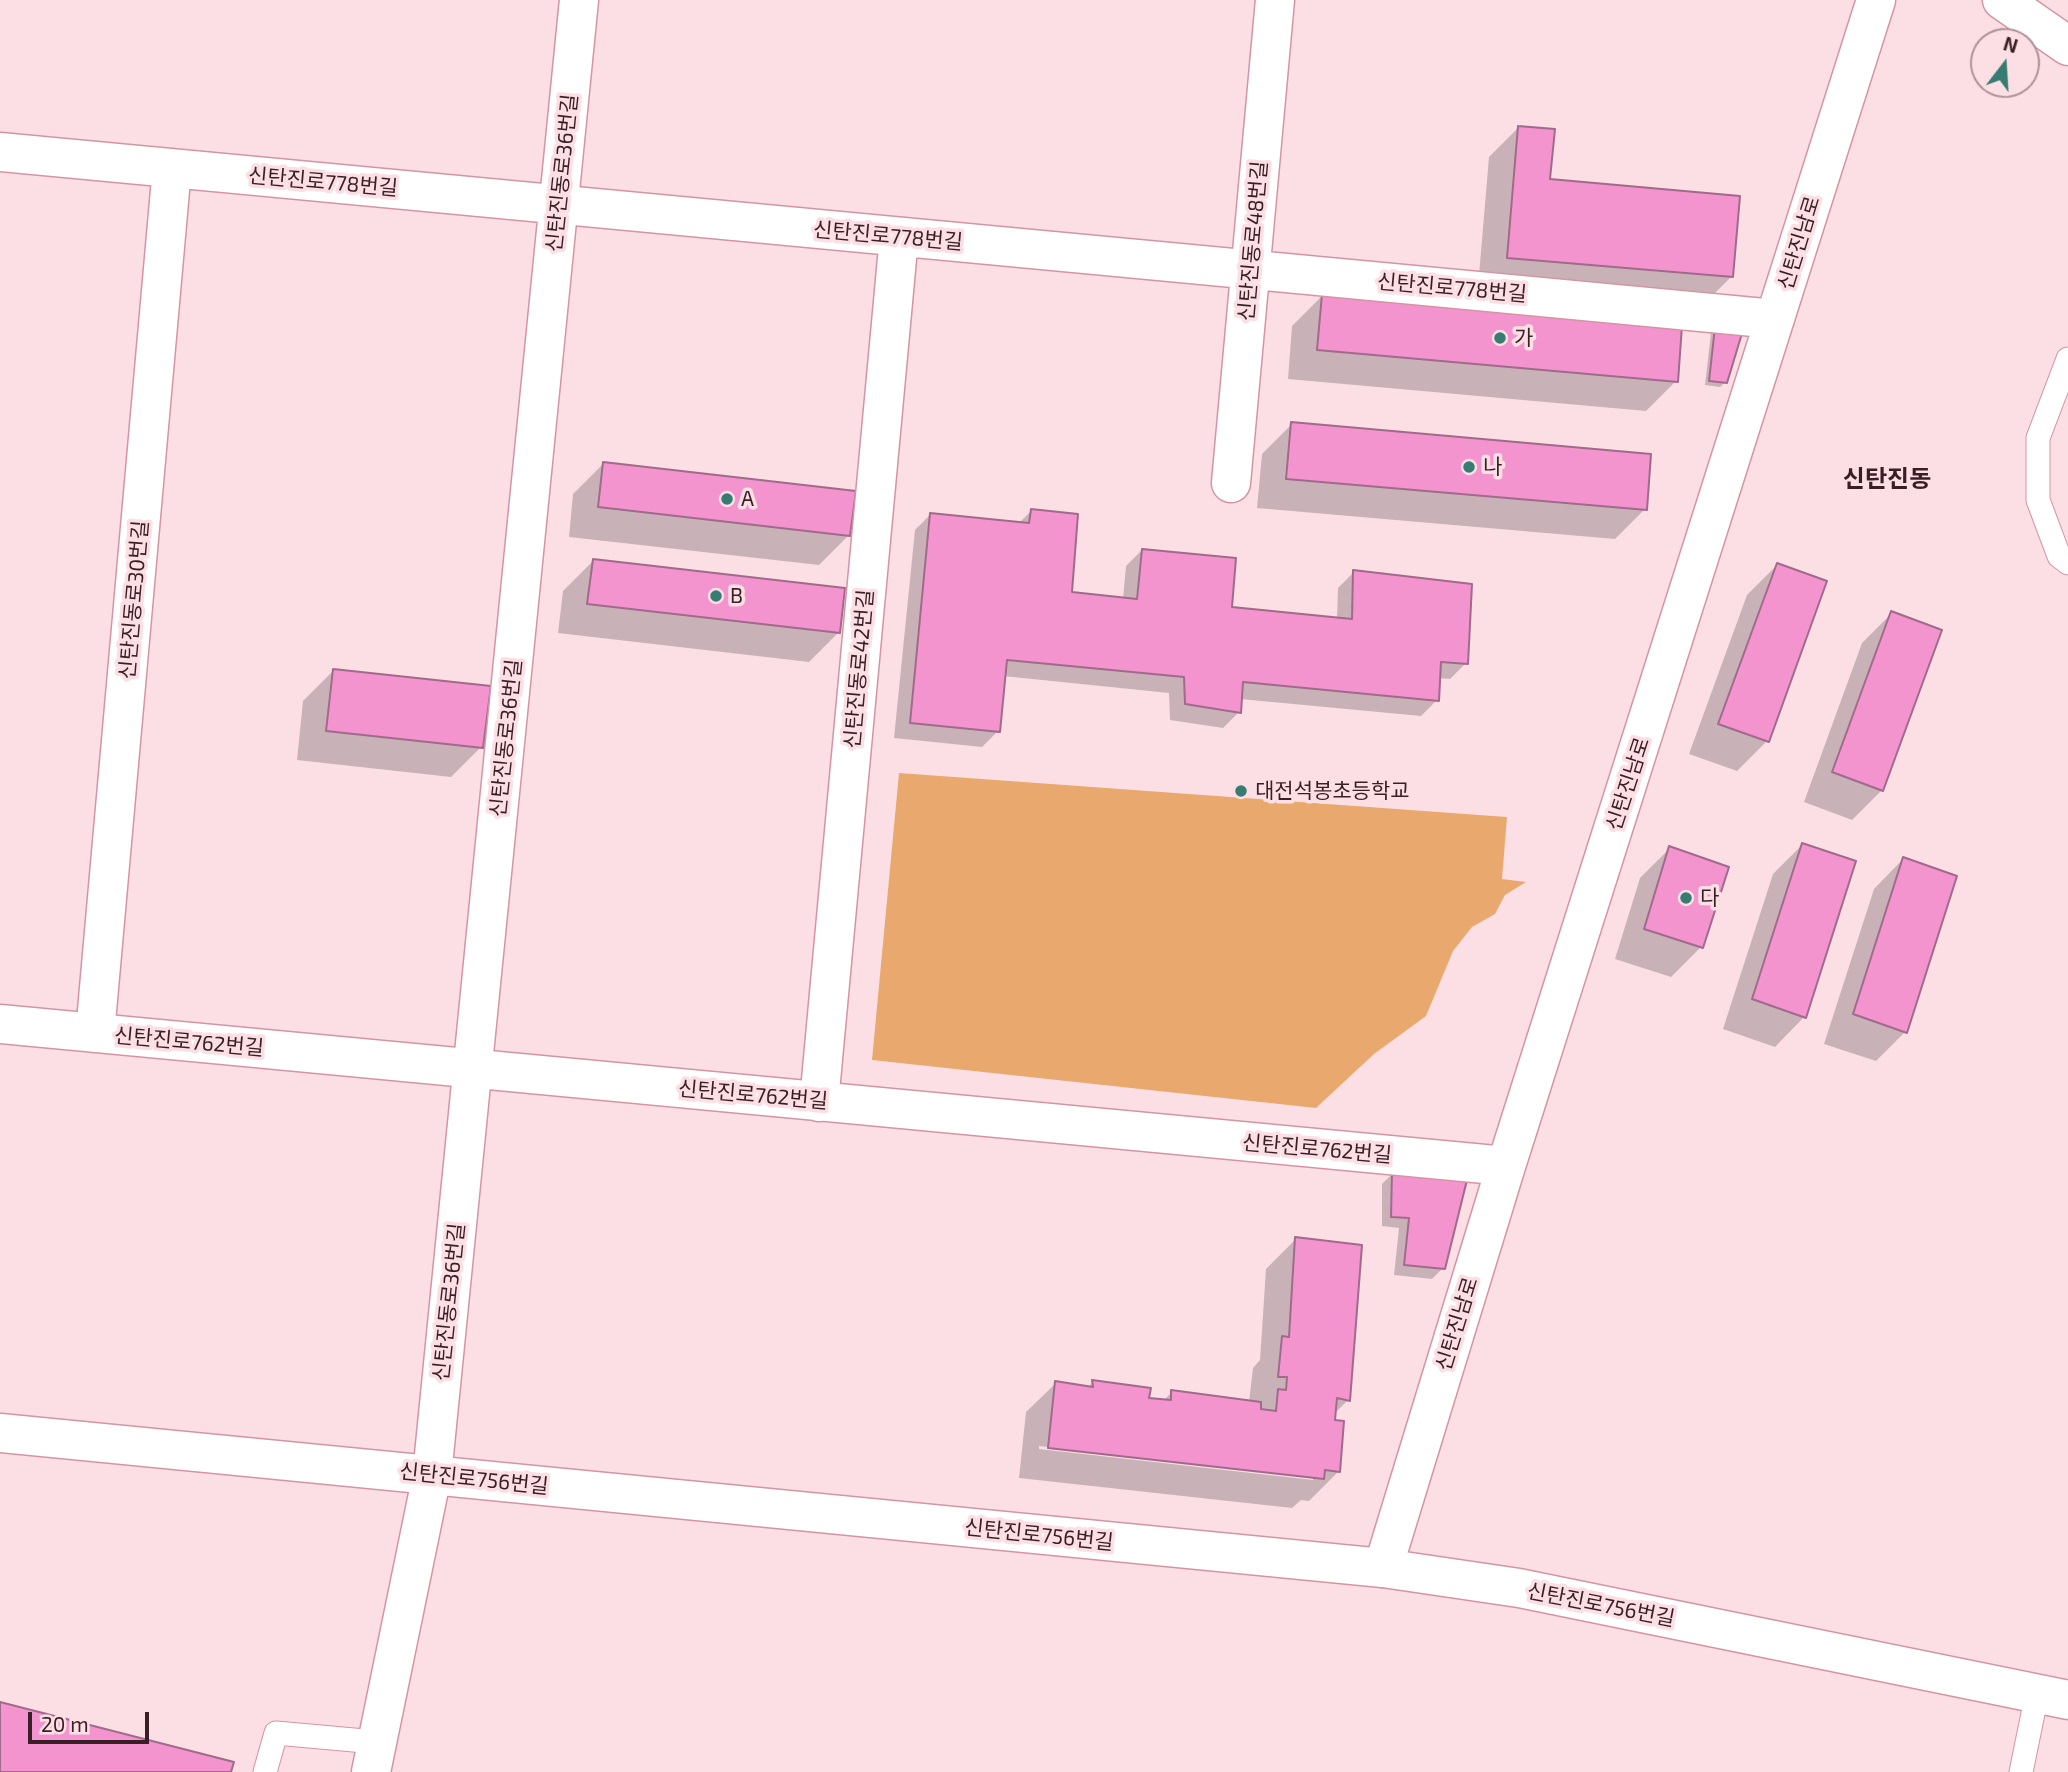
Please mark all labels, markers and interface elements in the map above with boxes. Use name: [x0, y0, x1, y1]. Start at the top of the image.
north arrow: [1970, 28, 2040, 98]
text: N: [2001, 31, 2021, 57]
street label: 신탄진동로36번길: [541, 93, 583, 253]
street label: 신탄진동로48번길: [1233, 160, 1273, 322]
street label: 신탄진로778번길: [247, 163, 399, 201]
street label: 신탄진남로: [1773, 193, 1825, 293]
street label: 신탄진로778번길: [812, 217, 964, 255]
street label: 신탄진로778번길: [1376, 269, 1528, 307]
place label: 가: [1514, 325, 1533, 351]
marker: 가: [1492, 330, 1508, 346]
place label: 나: [1483, 454, 1502, 480]
marker: 나: [1461, 459, 1477, 475]
district label: 신탄진동: [1843, 465, 1931, 493]
place label: A: [741, 486, 754, 512]
marker: A: [719, 491, 735, 507]
street label: 신탄진동로30번길: [114, 519, 154, 681]
place label: B: [730, 583, 743, 609]
marker: B: [708, 588, 724, 604]
street label: 신탄진동로42번길: [839, 588, 879, 750]
street label: 신탄진동로36번길: [485, 658, 527, 818]
street label: 신탄진남로: [1601, 734, 1655, 834]
place label: 대전석봉초등학교: [1255, 778, 1410, 804]
marker: 대전석봉초등학교: [1233, 783, 1249, 799]
place label: 다: [1700, 885, 1719, 911]
marker: 다: [1678, 890, 1694, 906]
street label: 신탄진로762번길: [113, 1023, 265, 1061]
street label: 신탄진로762번길: [677, 1076, 829, 1114]
street label: 신탄진로762번길: [1241, 1130, 1393, 1168]
street label: 신탄진동로36번길: [428, 1222, 470, 1382]
street label: 신탄진남로: [1431, 1274, 1483, 1374]
street label: 신탄진로756번길: [398, 1459, 550, 1499]
street label: 신탄진로756번길: [963, 1515, 1115, 1555]
street label: 신탄진로756번길: [1525, 1578, 1677, 1632]
scale bar: [32, 1698, 152, 1742]
text: 20 m: [41, 1711, 89, 1736]

